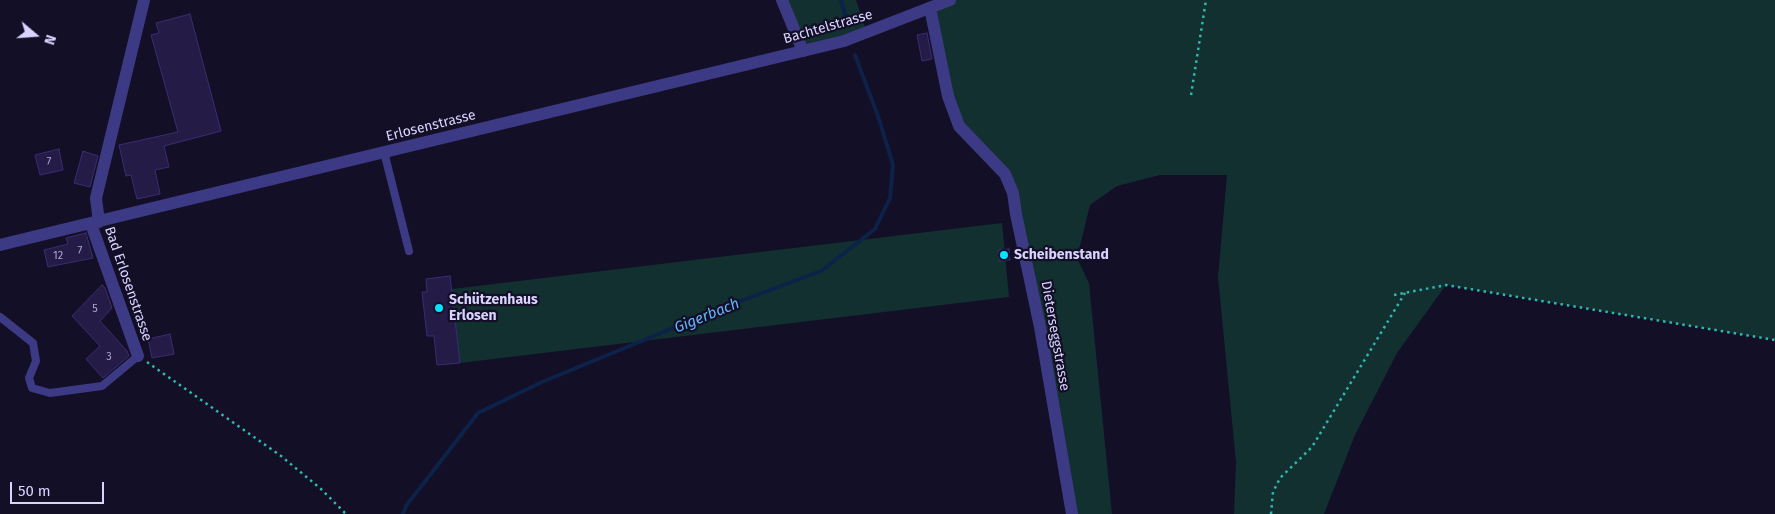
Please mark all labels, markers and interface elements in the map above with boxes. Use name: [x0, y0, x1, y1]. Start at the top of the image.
street label: Bachtelstrasse: [781, 6, 875, 48]
north arrow: [10, 10, 60, 60]
text: N: [40, 33, 59, 47]
street label: Erlosenstrasse: [384, 107, 478, 145]
house number: 7: [47, 155, 51, 169]
street label: Bad Erlosenstrasse: [101, 224, 155, 344]
house number: 7: [78, 244, 82, 258]
place label: Scheibenstand: [1014, 247, 1109, 263]
house number: 12: [53, 249, 63, 263]
marker: Scheibenstand: [998, 249, 1010, 261]
street label: Dieterseggstrasse: [1037, 280, 1073, 392]
place label: Schützenhaus Erlosen: [449, 292, 538, 324]
water label: Gigerbach: [672, 295, 742, 337]
house number: 5: [92, 302, 98, 316]
marker: Schützenhaus Erlosen: [433, 302, 445, 314]
house number: 3: [106, 350, 112, 364]
scale bar: [12, 472, 106, 504]
text: 50 m: [18, 482, 51, 500]

